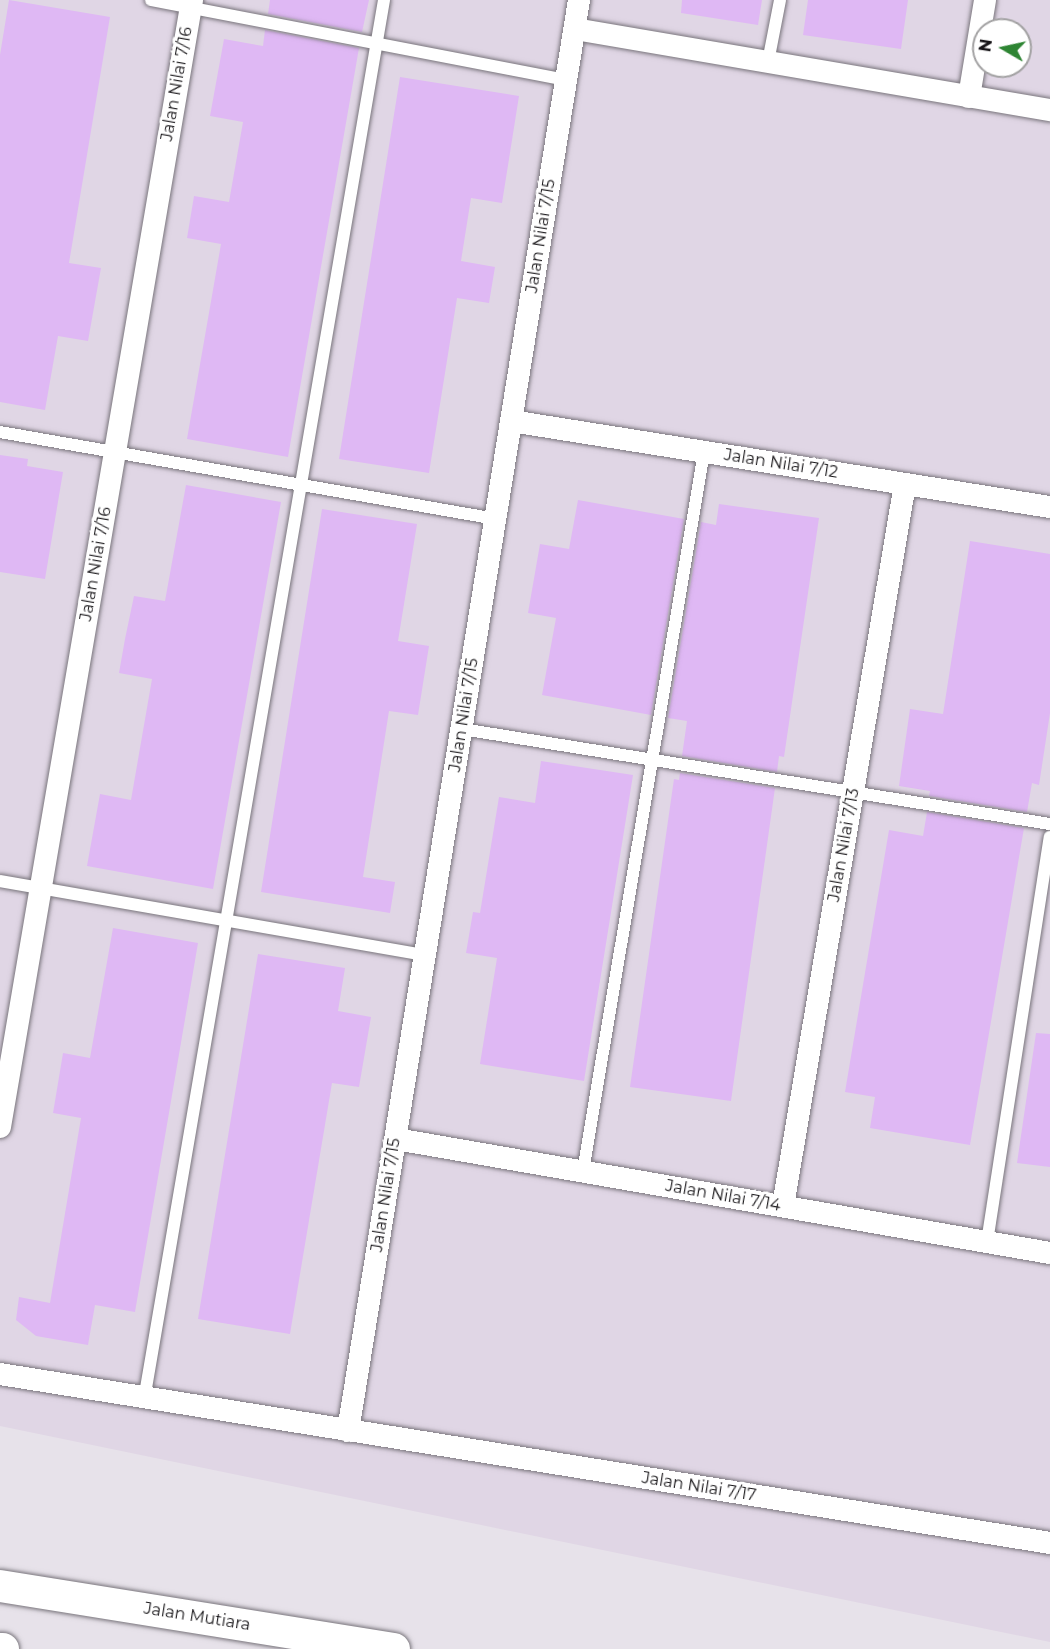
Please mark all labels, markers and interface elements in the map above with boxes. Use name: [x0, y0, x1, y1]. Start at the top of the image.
north arrow: [972, 18, 1032, 78]
street label: Jalan Nilai 7/16: [157, 25, 197, 143]
text: N: [975, 38, 996, 53]
street label: Jalan Nilai 7/15: [523, 178, 559, 294]
street label: Jalan Nilai 7/12: [723, 446, 839, 482]
street label: Jalan Nilai 7/16: [76, 505, 116, 623]
street label: Jalan Nilai 7/15: [446, 657, 482, 773]
street label: Jalan Nilai 7/13: [825, 787, 863, 903]
street label: Jalan Nilai 7/15: [368, 1137, 404, 1253]
street label: Jalan Nilai 7/14: [664, 1176, 782, 1216]
street label: Jalan Nilai 7/17: [640, 1468, 758, 1506]
street label: Jalan Mutiara: [142, 1599, 252, 1635]

